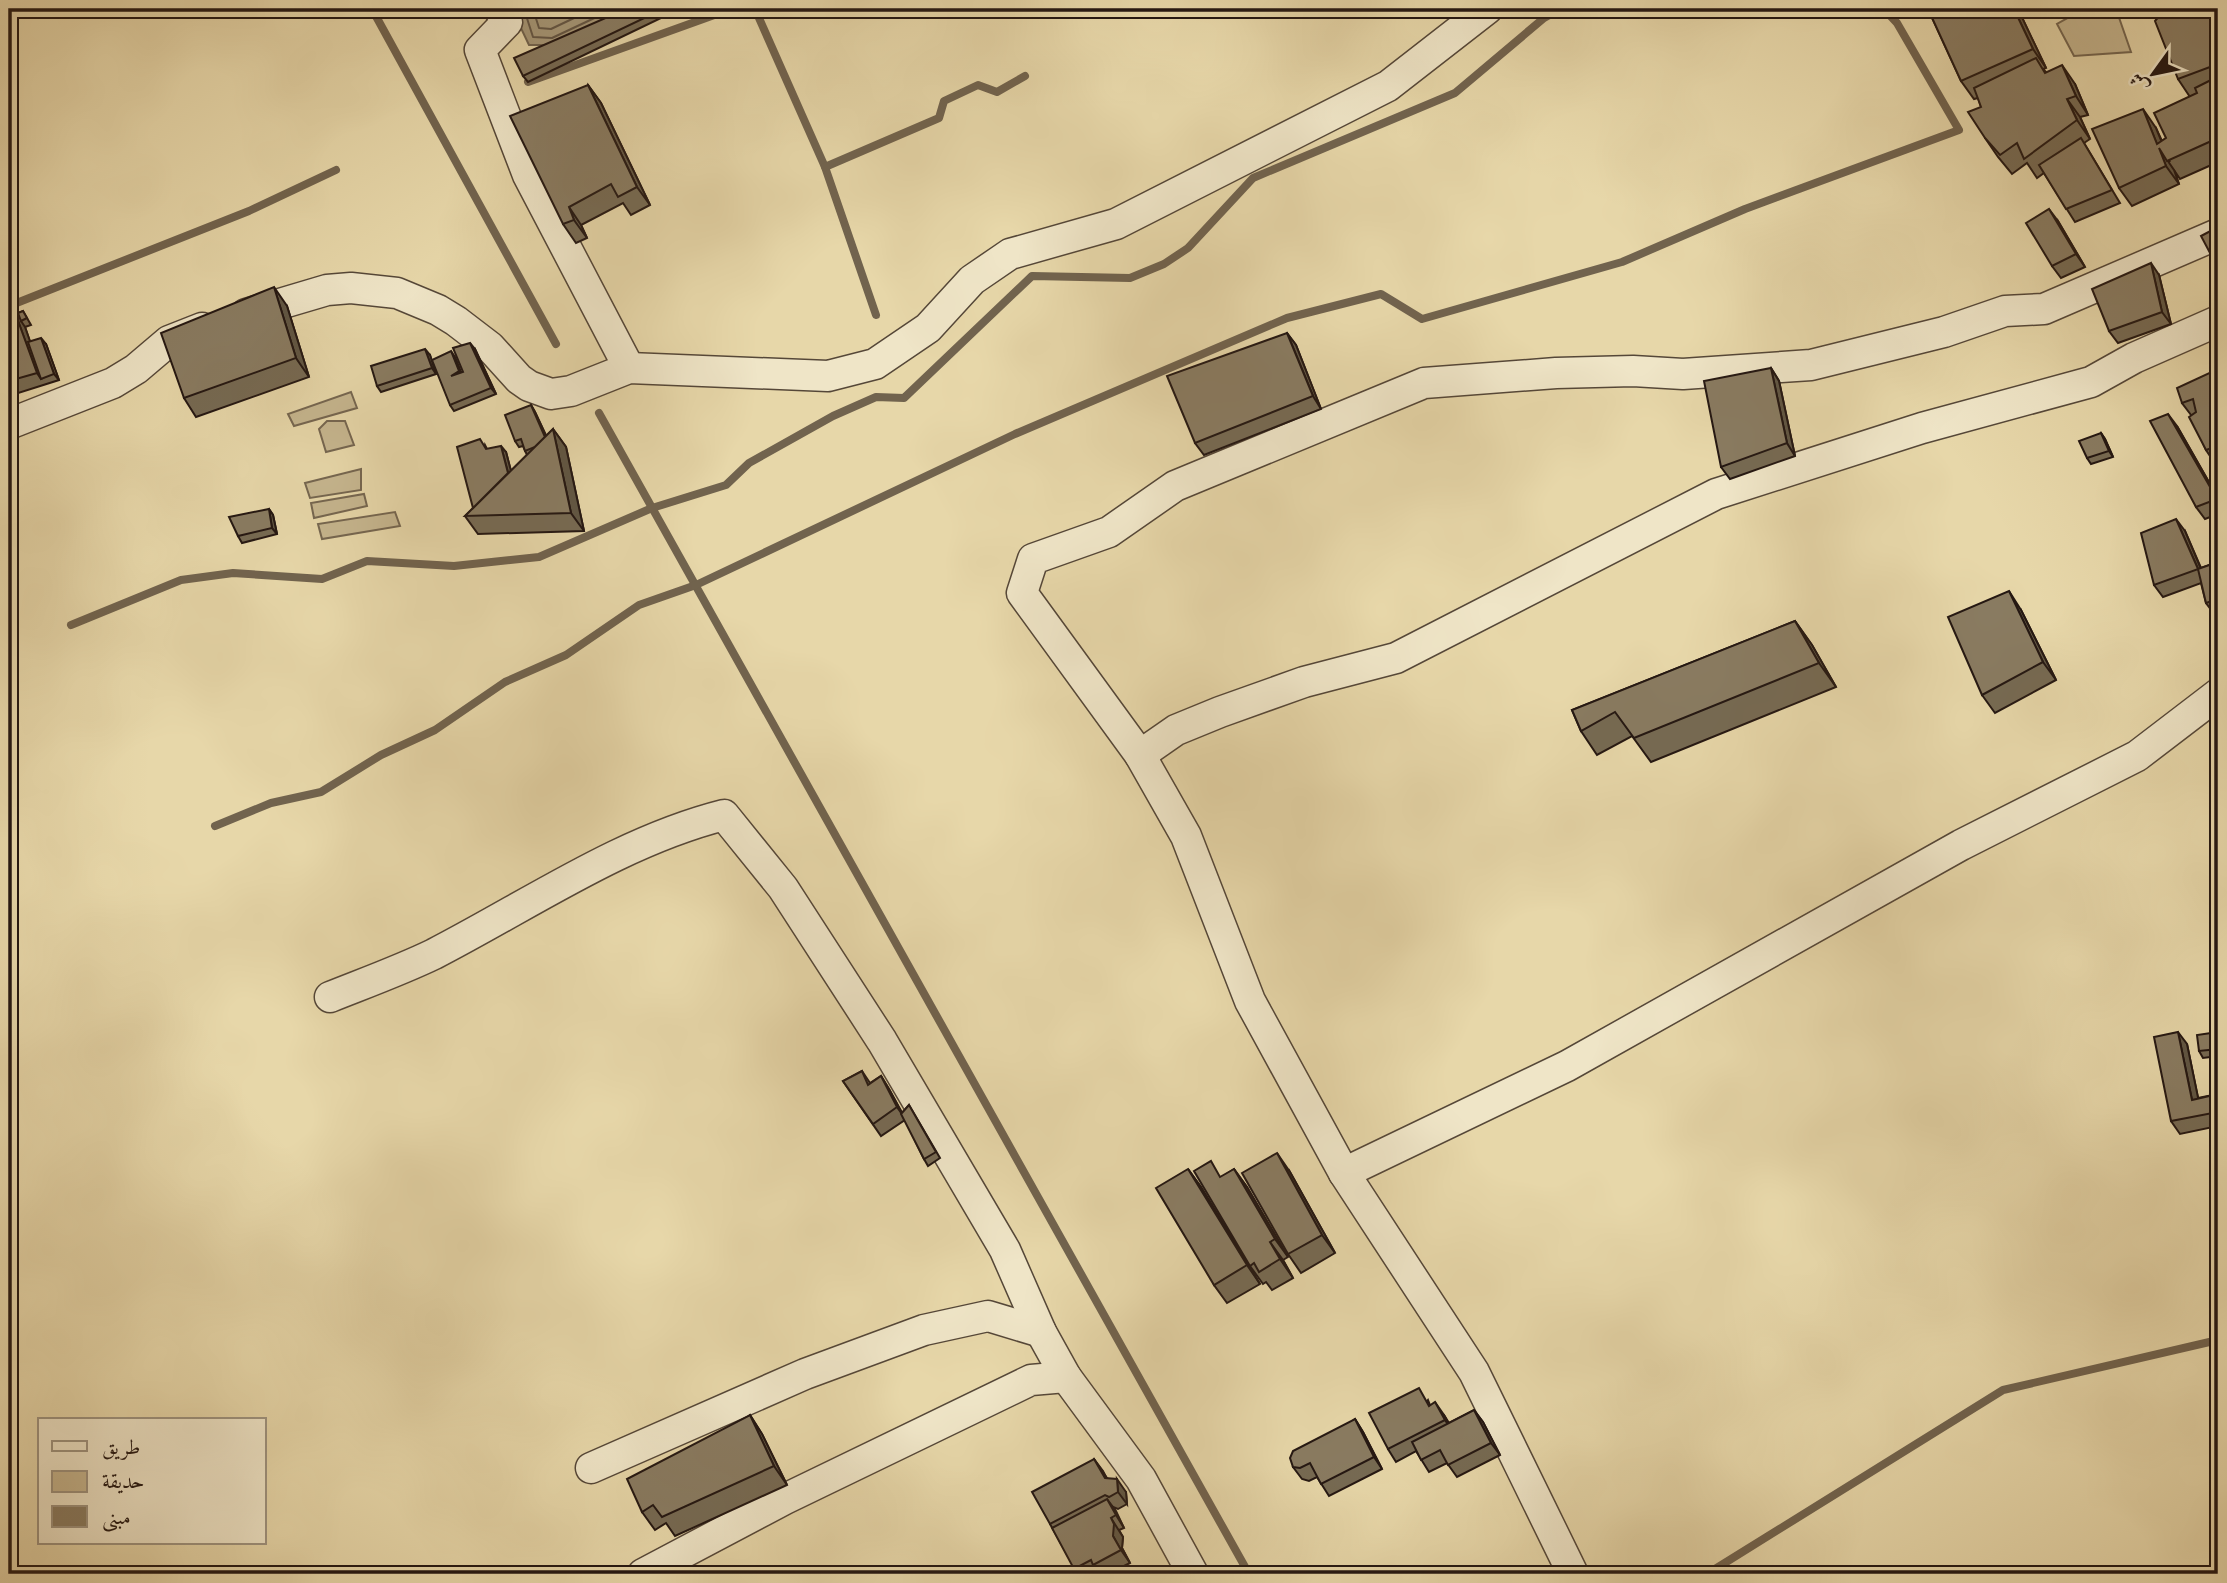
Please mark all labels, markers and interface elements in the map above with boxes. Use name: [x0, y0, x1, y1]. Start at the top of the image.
north arrow: [2118, 38, 2188, 108]
text: ش: [2124, 67, 2157, 97]
legend: [38, 1418, 266, 1544]
text: طريق: [102, 1434, 140, 1464]
text: حديقة: [102, 1468, 145, 1498]
text: مبنى: [102, 1504, 131, 1534]

